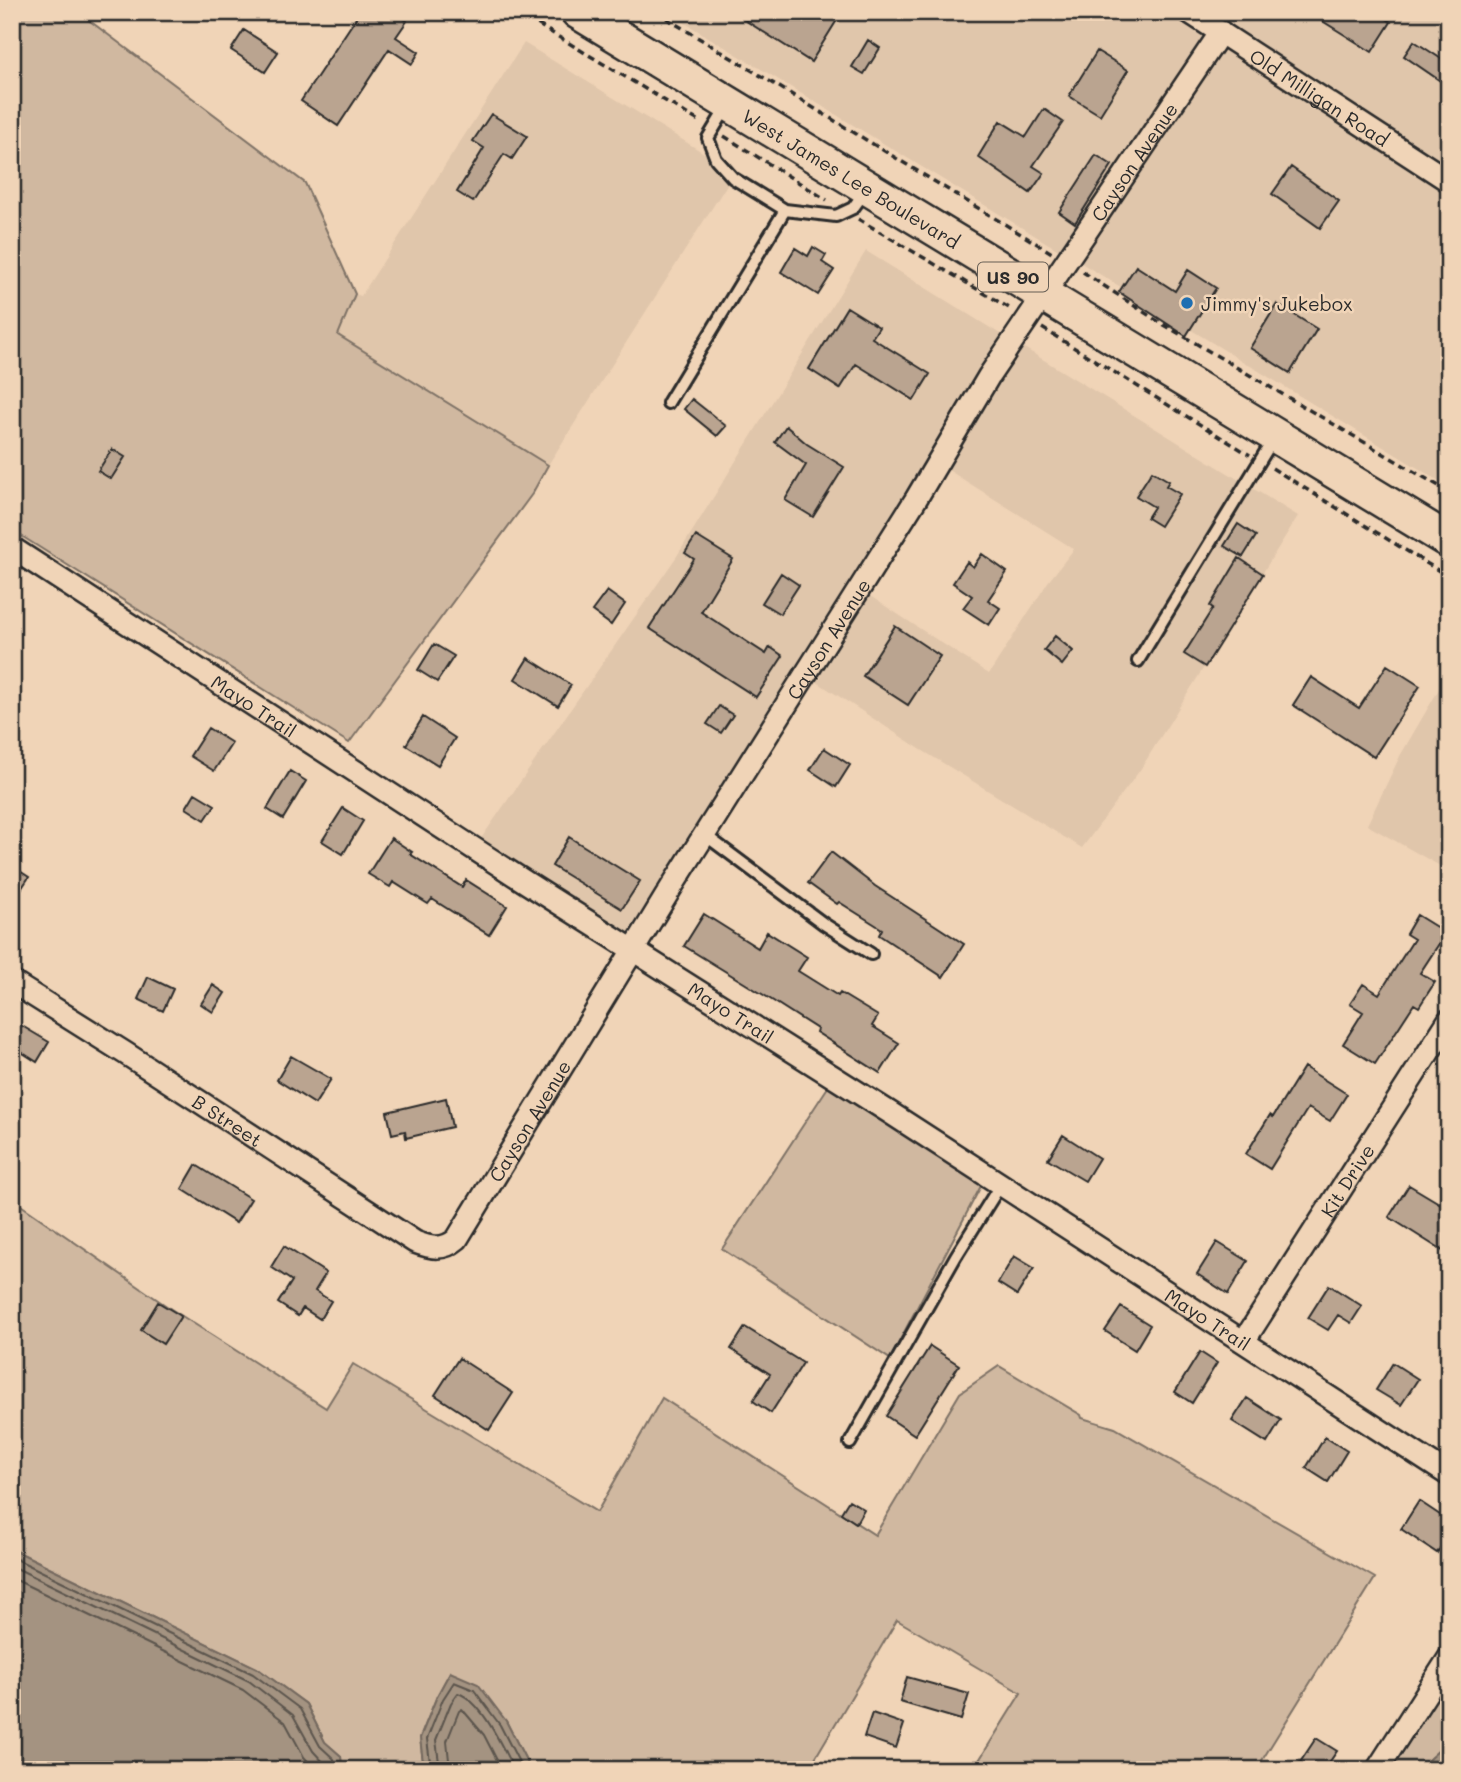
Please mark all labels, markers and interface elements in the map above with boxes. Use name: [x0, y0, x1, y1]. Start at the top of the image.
street label: Old Milligan Road: [1245, 43, 1394, 151]
street label: Cayson Avenue: [1085, 97, 1183, 226]
street label: West James Lee Boulevard: [738, 103, 965, 254]
road number: US 90: [978, 262, 1048, 292]
place label: Jimmy's Jukebox: [1201, 291, 1353, 316]
marker: Jimmy's Jukebox: [1179, 295, 1195, 311]
street label: Cayson Avenue: [780, 574, 875, 704]
street label: Mayo Trail: [207, 669, 302, 742]
street label: Mayo Trail: [684, 976, 779, 1049]
street label: Cayson Avenue: [482, 1055, 576, 1186]
street label: B Street: [188, 1088, 267, 1152]
street label: Kit Drive: [1314, 1139, 1379, 1221]
street label: Mayo Trail: [1161, 1282, 1256, 1356]

